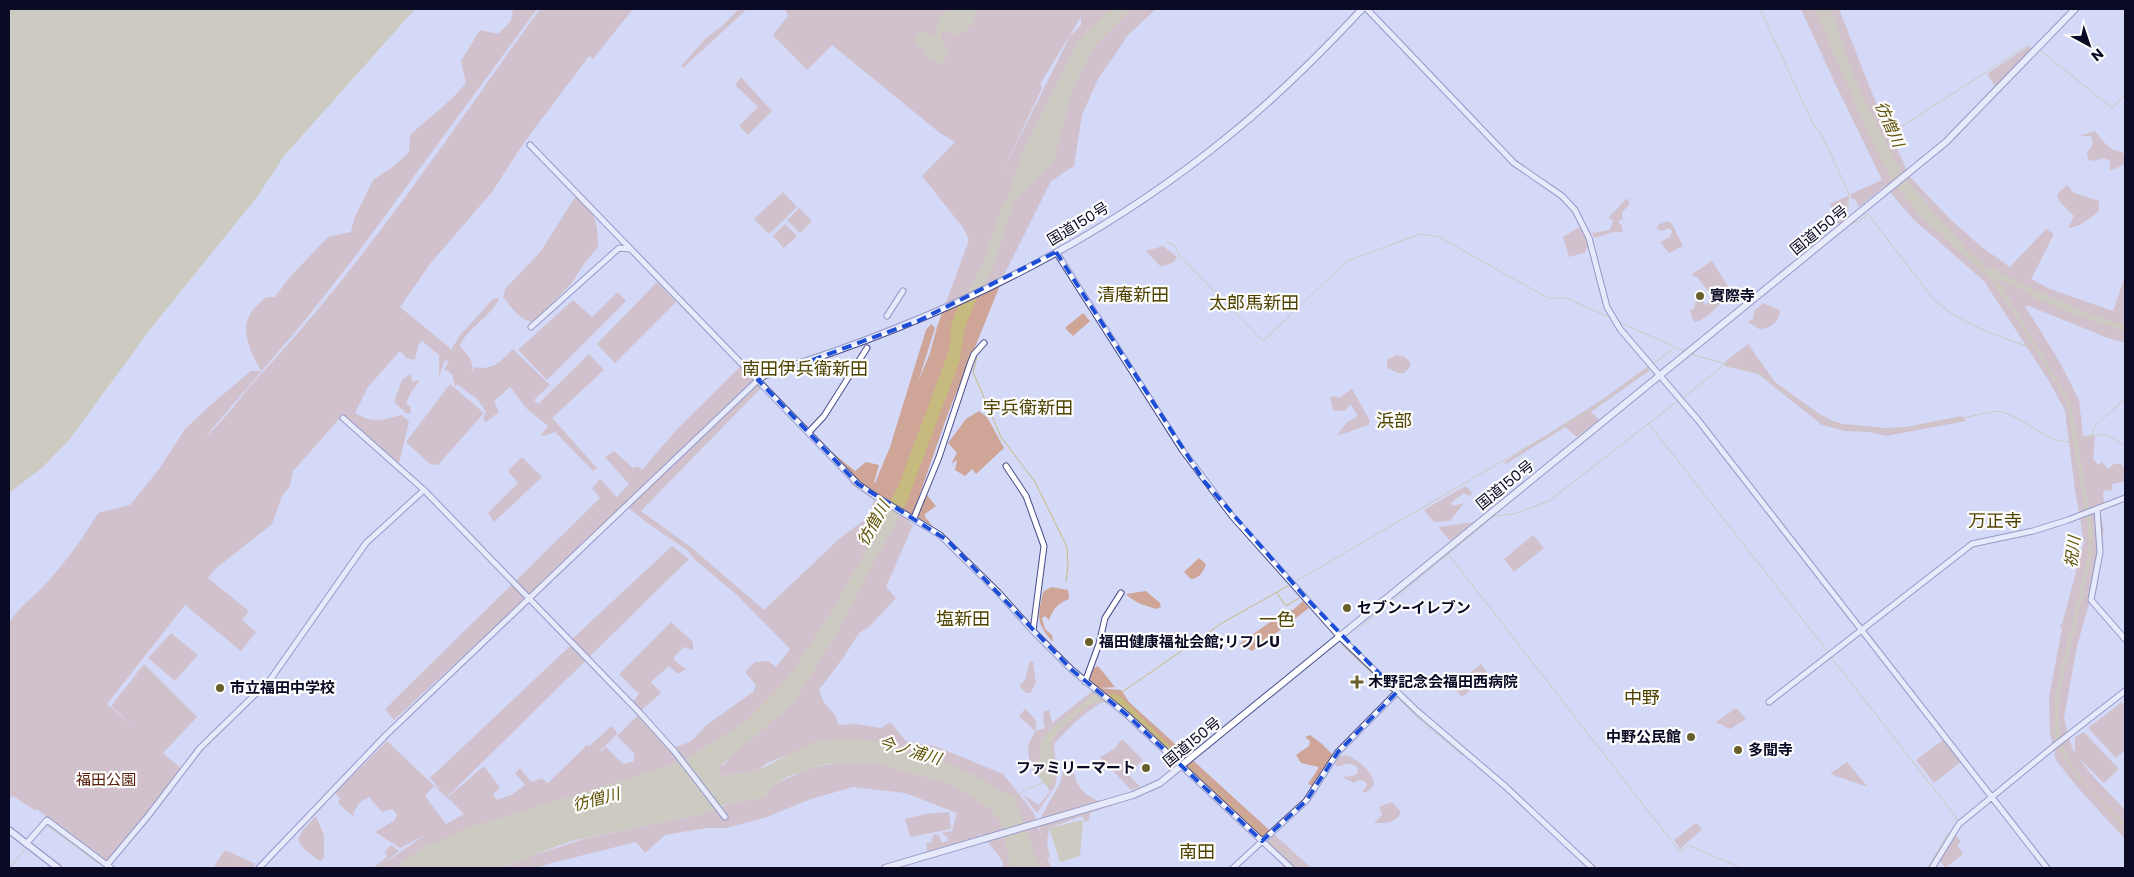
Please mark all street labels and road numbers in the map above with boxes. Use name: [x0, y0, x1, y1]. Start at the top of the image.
street label: 国道150号: [1043, 197, 1113, 250]
street label: 国道150号: [1785, 200, 1852, 259]
street label: 国道150号: [1471, 455, 1538, 514]
street label: 国道150号: [1158, 712, 1225, 771]

